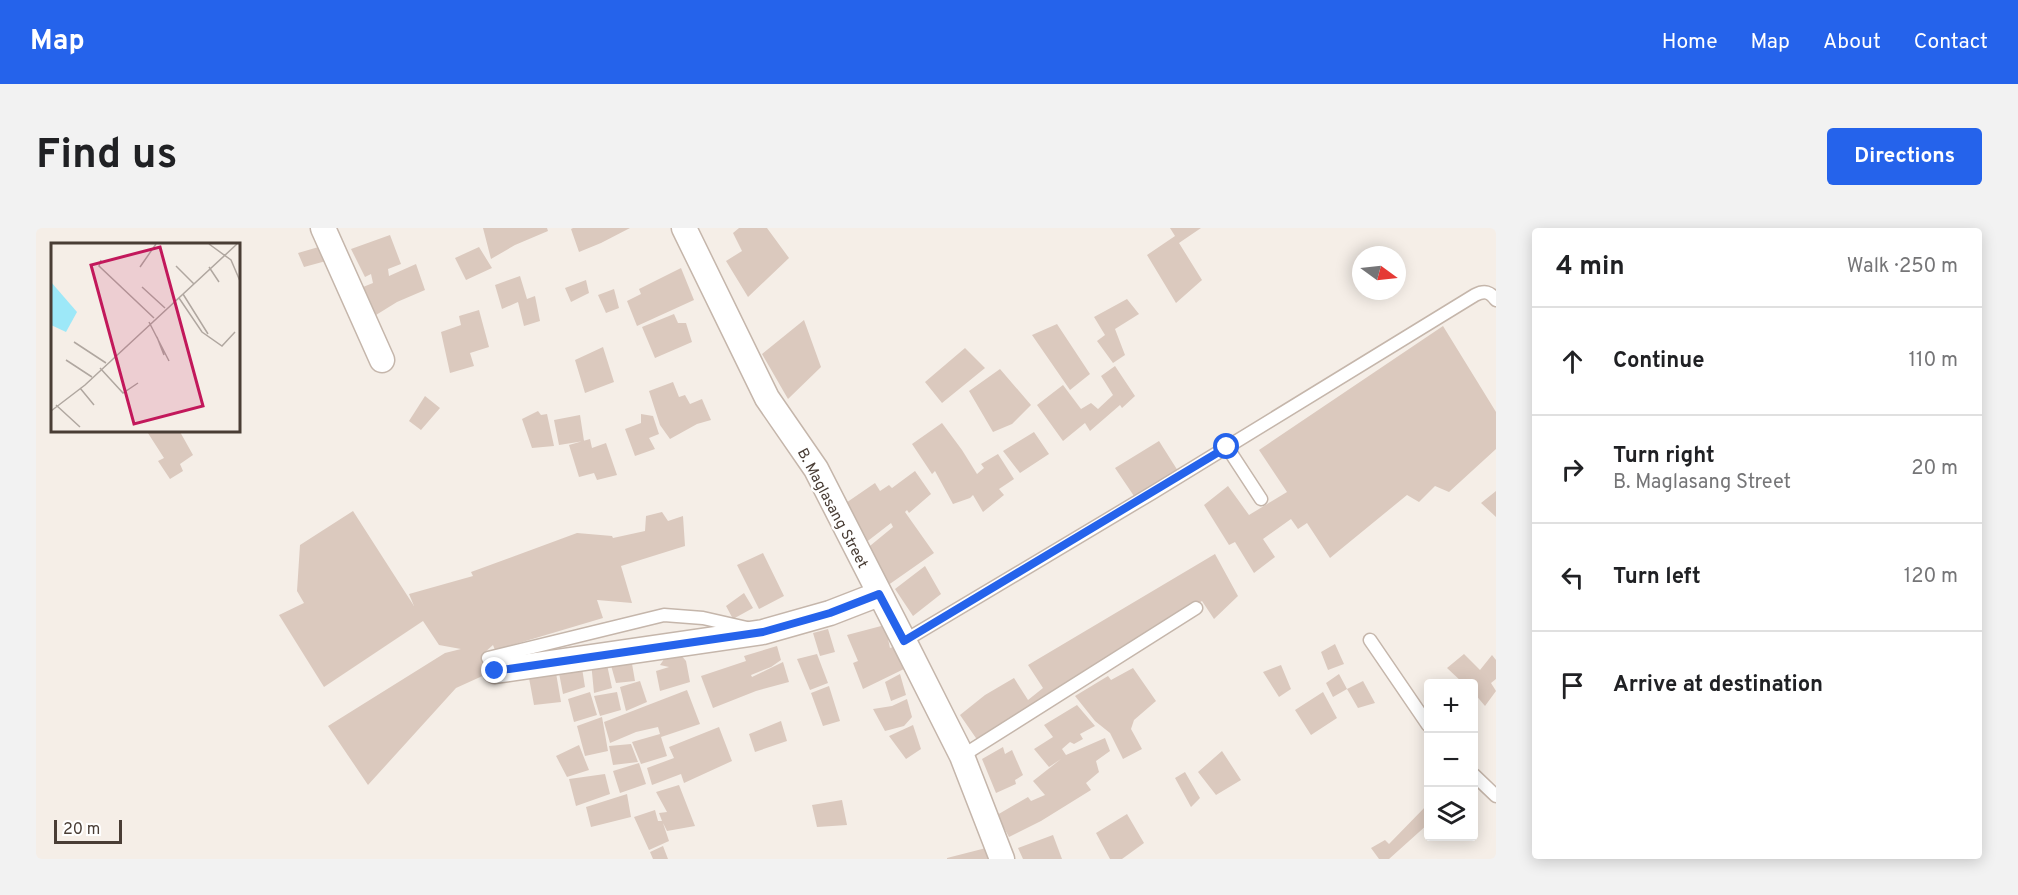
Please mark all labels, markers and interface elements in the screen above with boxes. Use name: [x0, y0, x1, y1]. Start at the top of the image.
text: Map: [30, 24, 85, 60]
text: Home: [1662, 29, 1718, 56]
text: Map: [1751, 29, 1790, 56]
text: About: [1823, 29, 1881, 56]
text: Contact: [1914, 29, 1988, 56]
button: Directions: [1827, 128, 1982, 185]
text: Find us: [36, 130, 177, 183]
inset map: [51, 243, 240, 432]
north arrow: [1352, 246, 1406, 300]
text: 4 min: [1556, 251, 1625, 284]
text: Walk · 250 m: [1847, 254, 1958, 280]
icon: ahead: [1556, 345, 1589, 378]
text: Continue: [1613, 348, 1704, 375]
text: 110 m: [1909, 348, 1958, 374]
route start: [1213, 433, 1239, 459]
text: Turn right: [1613, 443, 1715, 470]
street label: B. Maglasang Street: [792, 445, 871, 572]
icon: right: [1556, 453, 1589, 486]
text: 20 m: [1911, 456, 1958, 482]
text: B. Maglasang Street: [1613, 470, 1791, 496]
icon: left: [1556, 561, 1589, 594]
text: Turn left: [1613, 564, 1701, 591]
text: 120 m: [1904, 564, 1958, 590]
route end: [481, 657, 507, 683]
icon: arrive: [1556, 669, 1589, 702]
text: Arrive at destination: [1613, 672, 1823, 699]
map controls: [1424, 679, 1478, 841]
button: +: [1424, 679, 1478, 733]
button: −: [1424, 733, 1478, 787]
button: layers: [1424, 787, 1478, 841]
scale bar: [54, 817, 122, 844]
text: 20 m: [63, 820, 100, 840]

